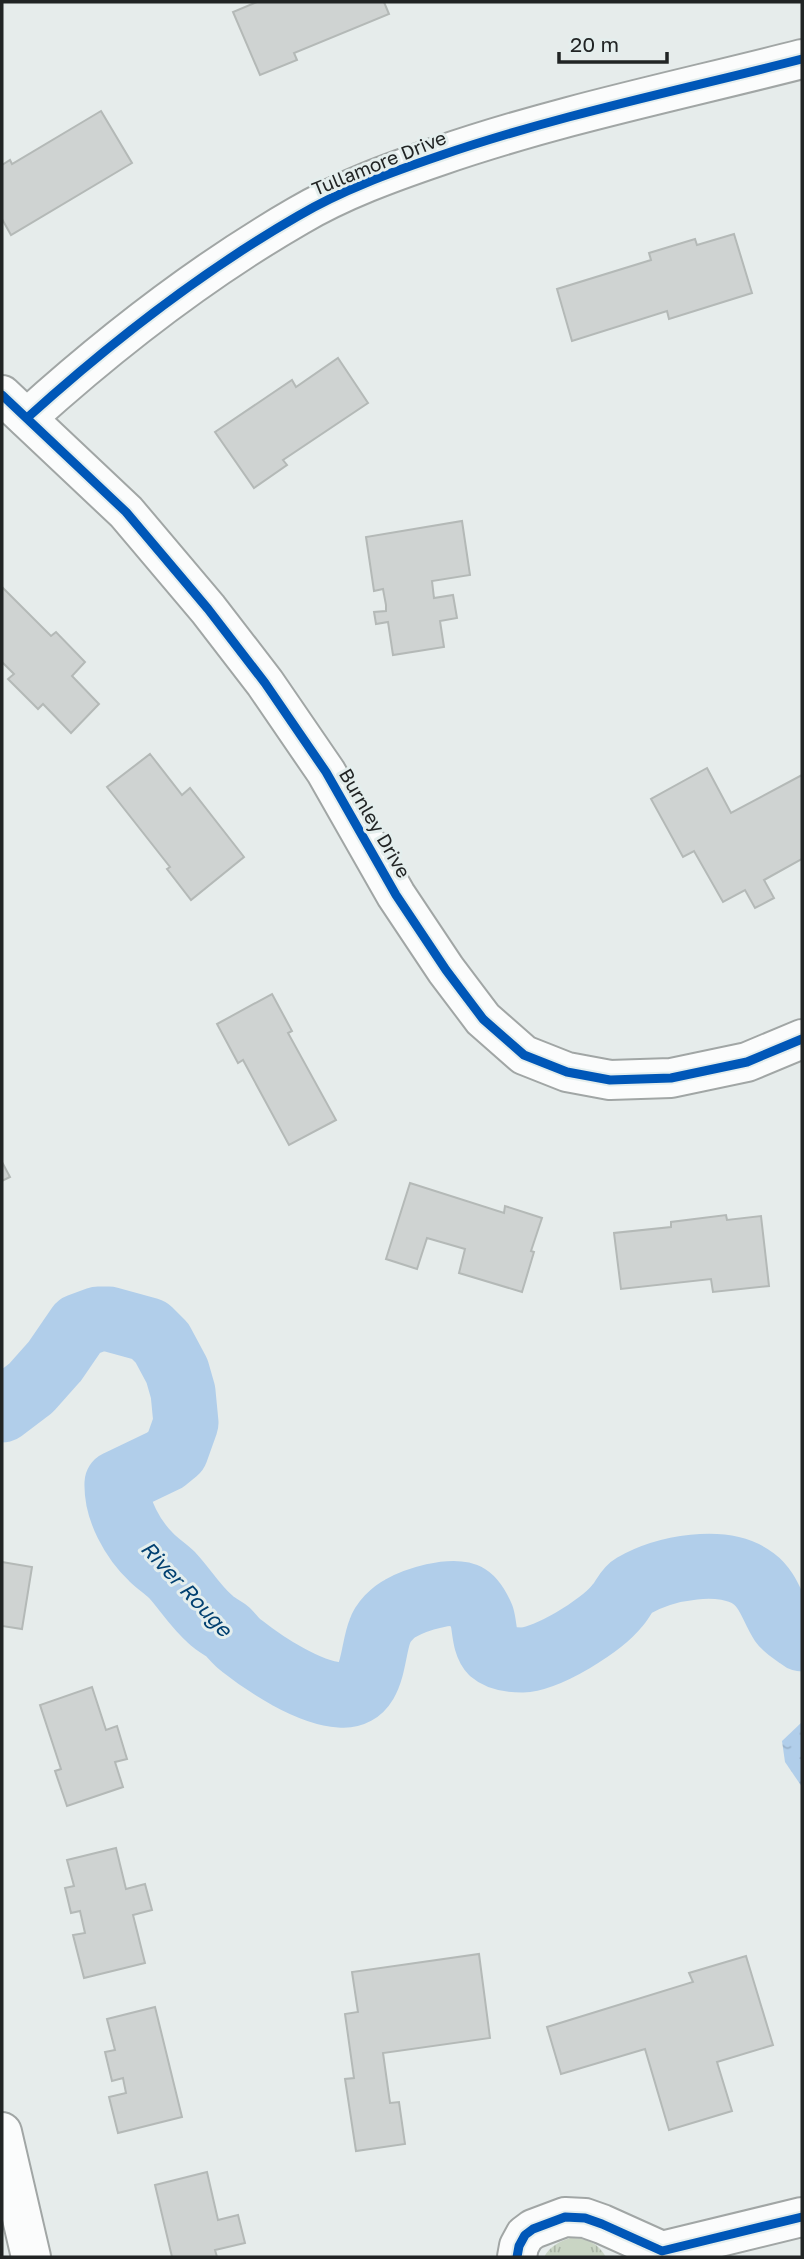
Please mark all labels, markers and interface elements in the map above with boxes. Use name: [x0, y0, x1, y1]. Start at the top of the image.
scale bar: [559, 21, 668, 65]
text: 20 m: [570, 31, 619, 57]
street label: Tullamore Drive: [308, 125, 449, 200]
street label: Burnley Drive: [335, 764, 416, 881]
water label: River Rouge: [136, 1535, 239, 1643]

